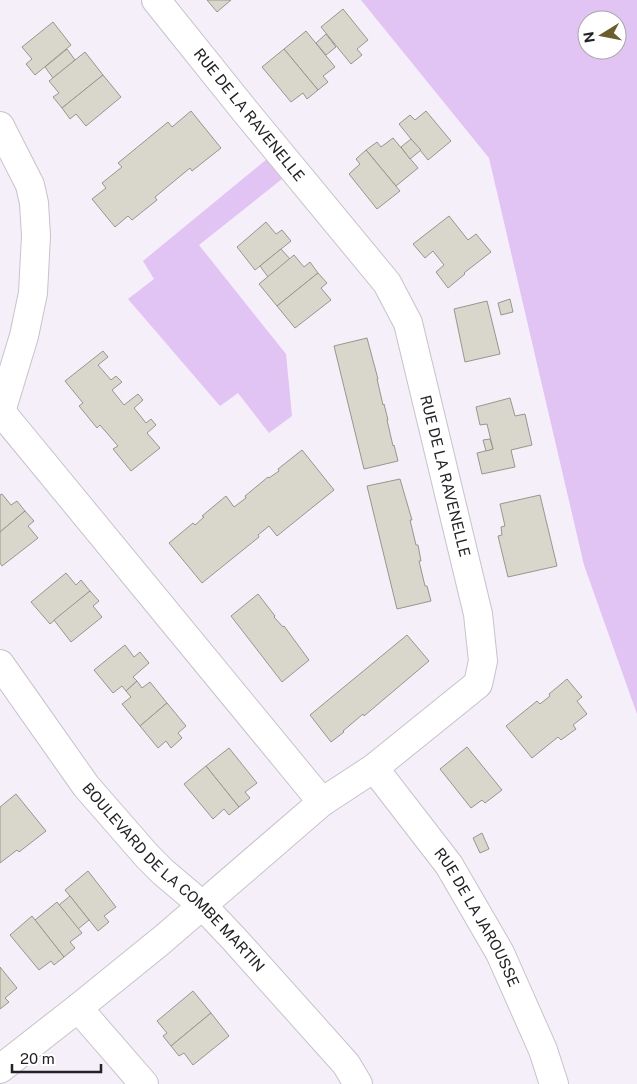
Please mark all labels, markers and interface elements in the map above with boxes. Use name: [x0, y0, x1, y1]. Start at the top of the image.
north arrow: [577, 10, 627, 60]
text: N: [580, 30, 598, 44]
street label: RUE DE LA RAVENELLE: [191, 45, 308, 184]
street label: RUE DE LA RAVENELLE: [417, 393, 474, 558]
street label: BOULEVARD DE LA COMBE MARTIN: [79, 779, 268, 975]
street label: RUE DE LA JAROUSSE: [431, 844, 523, 989]
scale bar: [12, 1042, 101, 1074]
text: 20 m: [20, 1050, 55, 1067]

